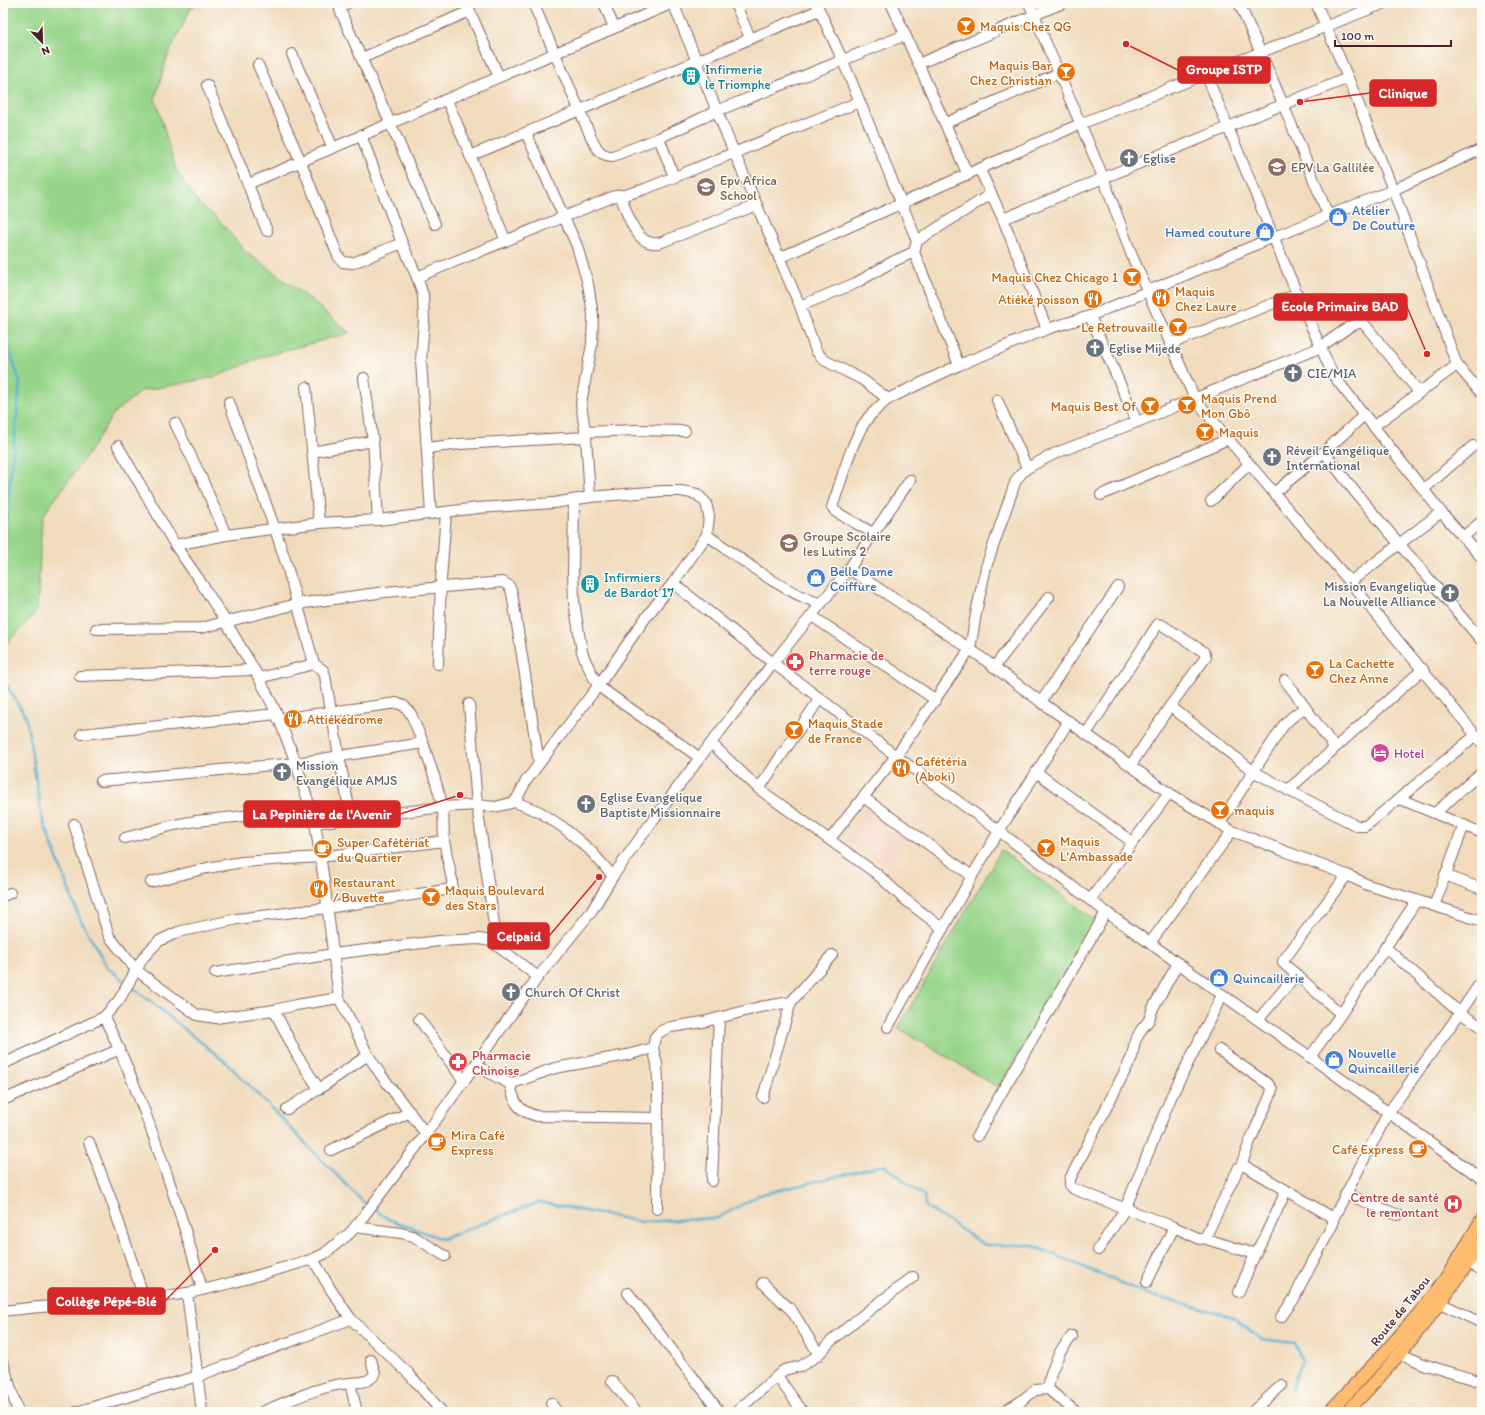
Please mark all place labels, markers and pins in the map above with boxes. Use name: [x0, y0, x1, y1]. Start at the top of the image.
bar icon: Maquis Chez QG: [955, 15, 977, 37]
place label: Maquis Chez QG: [980, 19, 1072, 34]
callout: Groupe ISTP: [1178, 57, 1270, 83]
place label: Maquis Bar Chez Christian: [970, 58, 1053, 88]
bar icon: Maquis Bar Chez Christian: [1055, 61, 1077, 83]
place label: Infirmerie le Triomphe: [705, 62, 771, 92]
building icon: Infirmerie le Triomphe: [680, 65, 702, 87]
callout: Clinique: [1370, 80, 1436, 106]
church icon: Eglise: [1118, 147, 1140, 169]
place label: Eglise: [1143, 151, 1176, 166]
school or university icon: EPV La Gallilée: [1266, 156, 1288, 178]
place label: EPV La Gallilée: [1291, 160, 1375, 175]
place label: Epv Africa School: [720, 173, 778, 203]
school or university icon: Epv Africa School: [695, 176, 717, 198]
place label: Atelier De Couture: [1352, 203, 1415, 233]
shop icon: Atelier De Couture: [1327, 206, 1349, 228]
shop icon: Hamed couture: [1254, 221, 1276, 243]
place label: Hamed couture: [1165, 225, 1251, 240]
bar icon: Maquis Chez Chicago 1: [1121, 266, 1143, 288]
place label: Maquis Chez Chicago 1: [991, 270, 1118, 285]
place label: Maquis Chez Laure: [1175, 284, 1237, 314]
restaurant icon: Maquis Chez Laure: [1150, 287, 1172, 309]
restaurant icon: Atiéké poisson: [1082, 288, 1104, 310]
place label: Atiéké poisson: [998, 292, 1080, 307]
callout: Ecole Primaire BAD: [1274, 294, 1407, 320]
bar icon: Le Retrouvaille: [1167, 316, 1189, 338]
place label: Le Retrouvaille: [1081, 320, 1164, 335]
church icon: Eglise Mijede: [1084, 337, 1106, 359]
place label: Eglise Mijede: [1109, 341, 1181, 356]
church icon: CIE/MIA: [1282, 362, 1304, 384]
place label: CIE/MIA: [1307, 366, 1357, 381]
place label: Maquis Prend Mon Gbô: [1201, 391, 1277, 421]
bar icon: Maquis Prend Mon Gbô: [1176, 394, 1198, 416]
bar icon: Maquis Best Of: [1139, 395, 1161, 417]
place label: Maquis Best Of: [1051, 399, 1136, 414]
bar icon: Maquis: [1194, 421, 1216, 443]
place label: Maquis: [1219, 425, 1259, 440]
place label: Réveil Evangélique International: [1286, 443, 1389, 473]
church icon: Réveil Evangélique International: [1261, 446, 1283, 468]
place label: Groupe Scolaire les Lutins 2: [803, 529, 891, 559]
school or university icon: Groupe Scolaire les Lutins 2: [778, 532, 800, 554]
place label: Belle Dame Coiffure: [830, 564, 893, 594]
shop icon: Belle Dame Coiffure: [805, 567, 827, 589]
place label: Infirmiers de Bardot 17: [604, 570, 674, 600]
building icon: Infirmiers de Bardot 17: [579, 573, 601, 595]
place label: Mission Evangelique La Nouvelle Alliance: [1323, 579, 1436, 609]
church icon: Mission Evangelique La Nouvelle Alliance: [1439, 582, 1461, 604]
place label: Pharmacie de terre rouge: [809, 648, 884, 678]
pharmacy icon: Pharmacie de terre rouge: [784, 651, 806, 673]
place label: La Cachette Chez Anne: [1329, 656, 1394, 686]
bar icon: La Cachette Chez Anne: [1304, 659, 1326, 681]
restaurant icon: Attiékédrome: [282, 708, 304, 730]
place label: Attiékédrome: [307, 712, 383, 727]
place label: Maquis Stade de France: [808, 716, 883, 746]
bar icon: Maquis Stade de France: [783, 719, 805, 741]
hotel icon: Hotel: [1369, 742, 1391, 764]
place label: Hotel: [1394, 746, 1425, 761]
place label: Cafétéria (Aboki): [915, 754, 967, 784]
restaurant icon: Cafétéria (Aboki): [890, 757, 912, 779]
place label: Mission Evangélique AMJS: [296, 758, 397, 788]
church icon: Mission Evangélique AMJS: [271, 761, 293, 783]
place label: Eglise Evangelique Baptiste Missionnaire: [600, 790, 721, 820]
church icon: Eglise Evangelique Baptiste Missionnaire: [575, 793, 597, 815]
bar icon: maquis: [1209, 799, 1231, 821]
callout: La Pepinière de l'Avenir: [244, 801, 400, 827]
place label: maquis: [1234, 803, 1275, 818]
place label: Maquis L'Ambassade: [1060, 834, 1133, 864]
place label: Super Cafétériat du Quartier: [337, 835, 429, 865]
bar icon: Maquis L'Ambassade: [1035, 837, 1057, 859]
cafe icon: Super Cafétériat du Quartier: [312, 838, 334, 860]
place label: Restaurant / Buvette: [333, 875, 396, 905]
restaurant icon: Restaurant / Buvette: [308, 878, 330, 900]
place label: Maquis Boulevard des Stars: [445, 883, 545, 913]
bar icon: Maquis Boulevard des Stars: [420, 886, 442, 908]
callout: Celpaid: [488, 923, 549, 949]
shop icon: Quincaillerie: [1208, 967, 1230, 989]
place label: Quincaillerie: [1233, 971, 1304, 986]
church icon: Church Of Christ: [500, 981, 522, 1003]
place label: Church Of Christ: [525, 985, 620, 1000]
place label: Nouvelle Quincaillerie: [1348, 1046, 1419, 1076]
place label: Pharmacie Chinoise: [472, 1048, 531, 1078]
shop icon: Nouvelle Quincaillerie: [1323, 1049, 1345, 1071]
pharmacy icon: Pharmacie Chinoise: [447, 1051, 469, 1073]
place label: Mira Café Express: [451, 1128, 505, 1158]
cafe icon: Mira Café Express: [426, 1131, 448, 1153]
cafe icon: Café Express: [1407, 1138, 1429, 1160]
place label: Café Express: [1332, 1142, 1404, 1157]
place label: Centre de santé le remontant: [1351, 1190, 1439, 1220]
hospital icon: Centre de santé le remontant: [1442, 1193, 1464, 1215]
callout: Collège Pépé-Blé: [48, 1288, 165, 1314]

